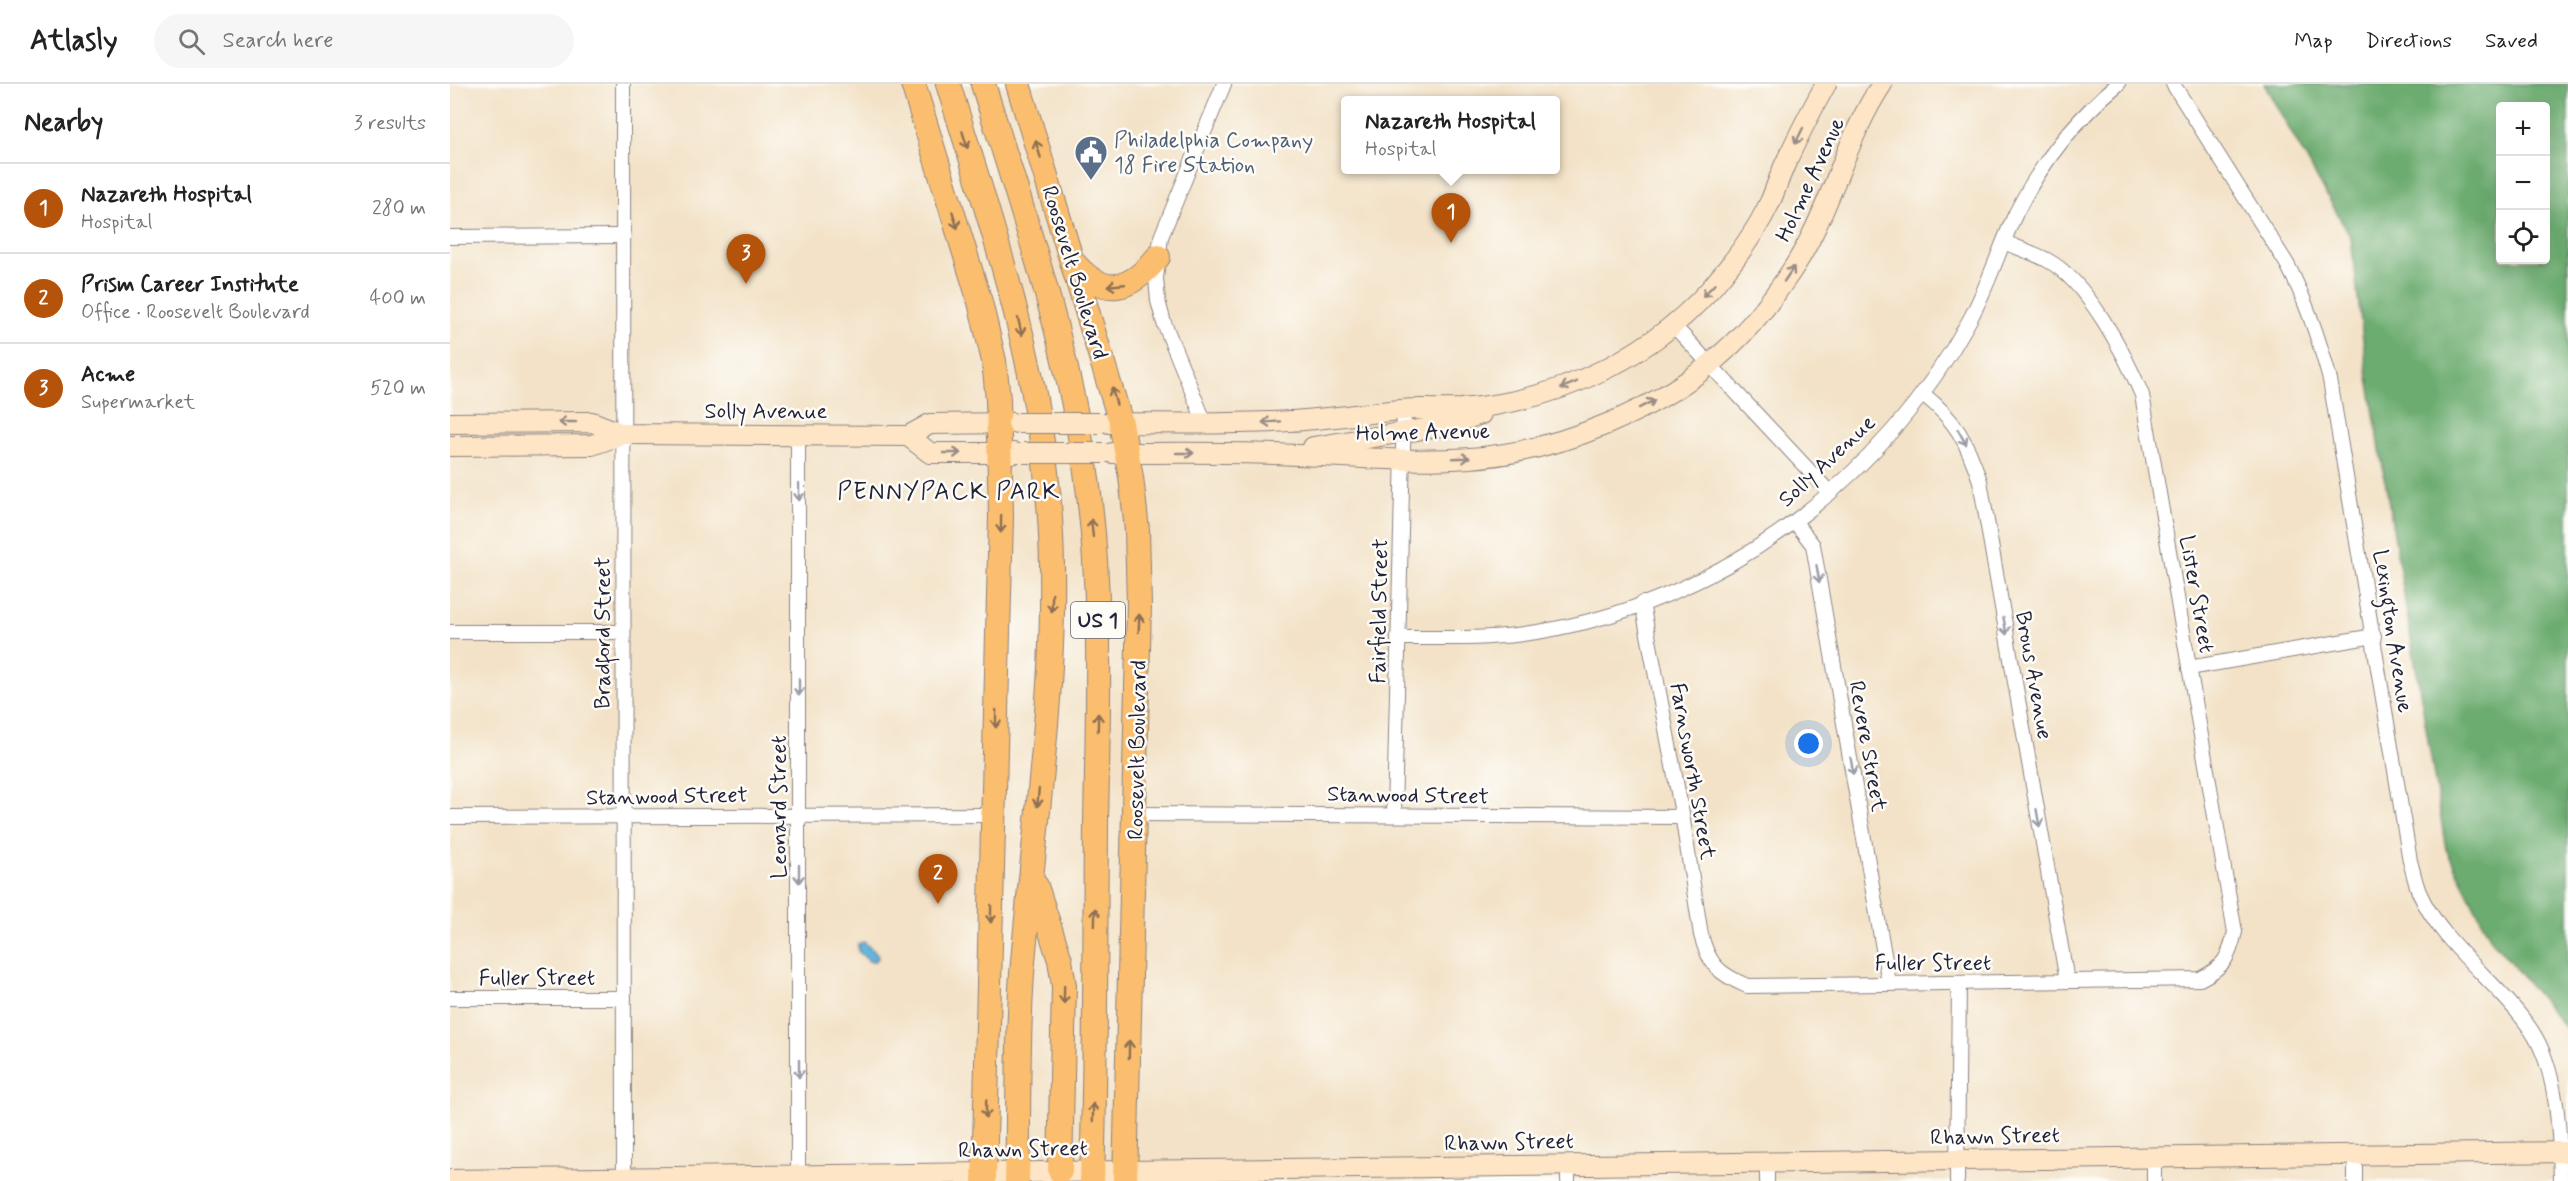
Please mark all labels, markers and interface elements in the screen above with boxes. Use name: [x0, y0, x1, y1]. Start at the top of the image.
search box: [154, 14, 574, 68]
text: Atlasly: [30, 23, 118, 60]
icon: search: [175, 25, 208, 58]
text: Search here: [223, 27, 333, 55]
text: Map: [2294, 27, 2333, 55]
text: Directions: [2366, 27, 2452, 55]
text: Saved: [2485, 27, 2538, 55]
popup: [1341, 96, 1560, 174]
map controls: [2496, 102, 2550, 264]
button: +: [2496, 102, 2550, 156]
text: Nearby: [24, 106, 103, 140]
text: Nazareth Hospital: [1365, 108, 1536, 136]
text: 3 results: [354, 110, 426, 137]
street label: Holme Avenue: [1770, 113, 1852, 247]
one-way arrow: [1792, 126, 1804, 144]
place label: Philadelphia Company 18 Fire Station: [1114, 127, 1313, 180]
one-way arrow: [960, 130, 971, 149]
public building icon: Philadelphia Company 18 Fire Station: [1073, 134, 1109, 181]
text: Hospital: [1365, 136, 1436, 163]
one-way arrow: [1032, 140, 1043, 159]
button: −: [2496, 156, 2550, 210]
text: Nazareth Hospital: [81, 181, 252, 209]
street label: Roosevelt Boulevard: [1034, 183, 1114, 363]
pin: 1: [1432, 194, 1470, 243]
text: 1: [39, 195, 48, 222]
text: 280 m: [372, 195, 426, 222]
text: Hospital: [81, 209, 152, 236]
one-way arrow: [950, 210, 961, 229]
button: locate: [2496, 210, 2550, 264]
pin: 3: [726, 234, 766, 284]
one-way arrow: [1783, 266, 1795, 283]
text: Prism Career Institute: [81, 271, 299, 299]
one-way arrow: [1107, 280, 1127, 291]
one-way arrow: [1702, 282, 1716, 297]
text: 2: [39, 285, 48, 312]
text: 400 m: [370, 285, 426, 312]
text: Office · Roosevelt Boulevard: [81, 299, 310, 326]
one-way arrow: [1015, 317, 1027, 336]
text: Acme: [81, 361, 135, 389]
text: 3: [39, 375, 48, 402]
text: 520 m: [370, 375, 426, 402]
one-way arrow: [1560, 380, 1578, 391]
one-way arrow: [1107, 387, 1119, 406]
text: Supermarket: [81, 389, 195, 416]
one-way arrow: [1638, 397, 1656, 409]
street label: Solly Avenue: [705, 398, 828, 426]
street label: Solly Avenue: [1773, 409, 1882, 514]
one-way arrow: [557, 416, 577, 428]
one-way arrow: [1262, 417, 1282, 428]
street label: Holme Avenue: [1356, 418, 1490, 448]
one-way arrow: [1957, 427, 1968, 445]
one-way arrow: [941, 447, 961, 459]
one-way arrow: [1175, 447, 1195, 459]
one-way arrow: [1451, 453, 1471, 464]
district label: PENNYPACK PARK: [837, 477, 1061, 508]
one-way arrow: [793, 482, 804, 502]
one-way arrow: [995, 514, 1006, 534]
one-way arrow: [1086, 518, 1097, 538]
street label: Lister Street: [2172, 533, 2220, 655]
street label: Fairfield Street: [1365, 538, 1395, 684]
street label: Lexington Avenue: [2362, 548, 2419, 715]
street label: Bradford Street: [590, 557, 620, 709]
one-way arrow: [1813, 564, 1824, 584]
one-way arrow: [1046, 593, 1058, 613]
road number: US 1: [1071, 602, 1125, 638]
street label: Brous Avenue: [2008, 609, 2058, 742]
one-way arrow: [1133, 614, 1145, 634]
one-way arrow: [2000, 615, 2011, 635]
street label: Roosevelt Boulevard: [1122, 660, 1154, 840]
one-way arrow: [793, 677, 805, 697]
street label: Revere Street: [1842, 679, 1892, 814]
street label: Farnsworth Street: [1663, 681, 1721, 862]
one-way arrow: [990, 708, 1001, 728]
one-way arrow: [1092, 713, 1103, 733]
your location: [1794, 729, 1823, 758]
street label: Leonard Street: [766, 735, 794, 879]
one-way arrow: [1846, 756, 1857, 776]
street label: Stanwood Street: [1327, 781, 1489, 811]
street label: Stanwood Street: [586, 782, 748, 812]
one-way arrow: [1032, 787, 1043, 807]
one-way arrow: [2033, 808, 2044, 827]
pin: 2: [918, 854, 958, 904]
one-way arrow: [793, 863, 805, 883]
one-way arrow: [985, 903, 997, 923]
one-way arrow: [1089, 908, 1101, 928]
street label: Fuller Street: [1875, 950, 1991, 978]
street label: Fuller Street: [479, 965, 595, 993]
one-way arrow: [1058, 985, 1069, 1005]
one-way arrow: [1123, 1039, 1134, 1059]
one-way arrow: [793, 1058, 804, 1078]
one-way arrow: [980, 1098, 992, 1118]
one-way arrow: [1087, 1103, 1099, 1123]
street label: Rhawn Street: [1930, 1122, 2060, 1152]
street label: Rhawn Street: [1444, 1128, 1574, 1158]
street label: Rhawn Street: [958, 1135, 1088, 1165]

